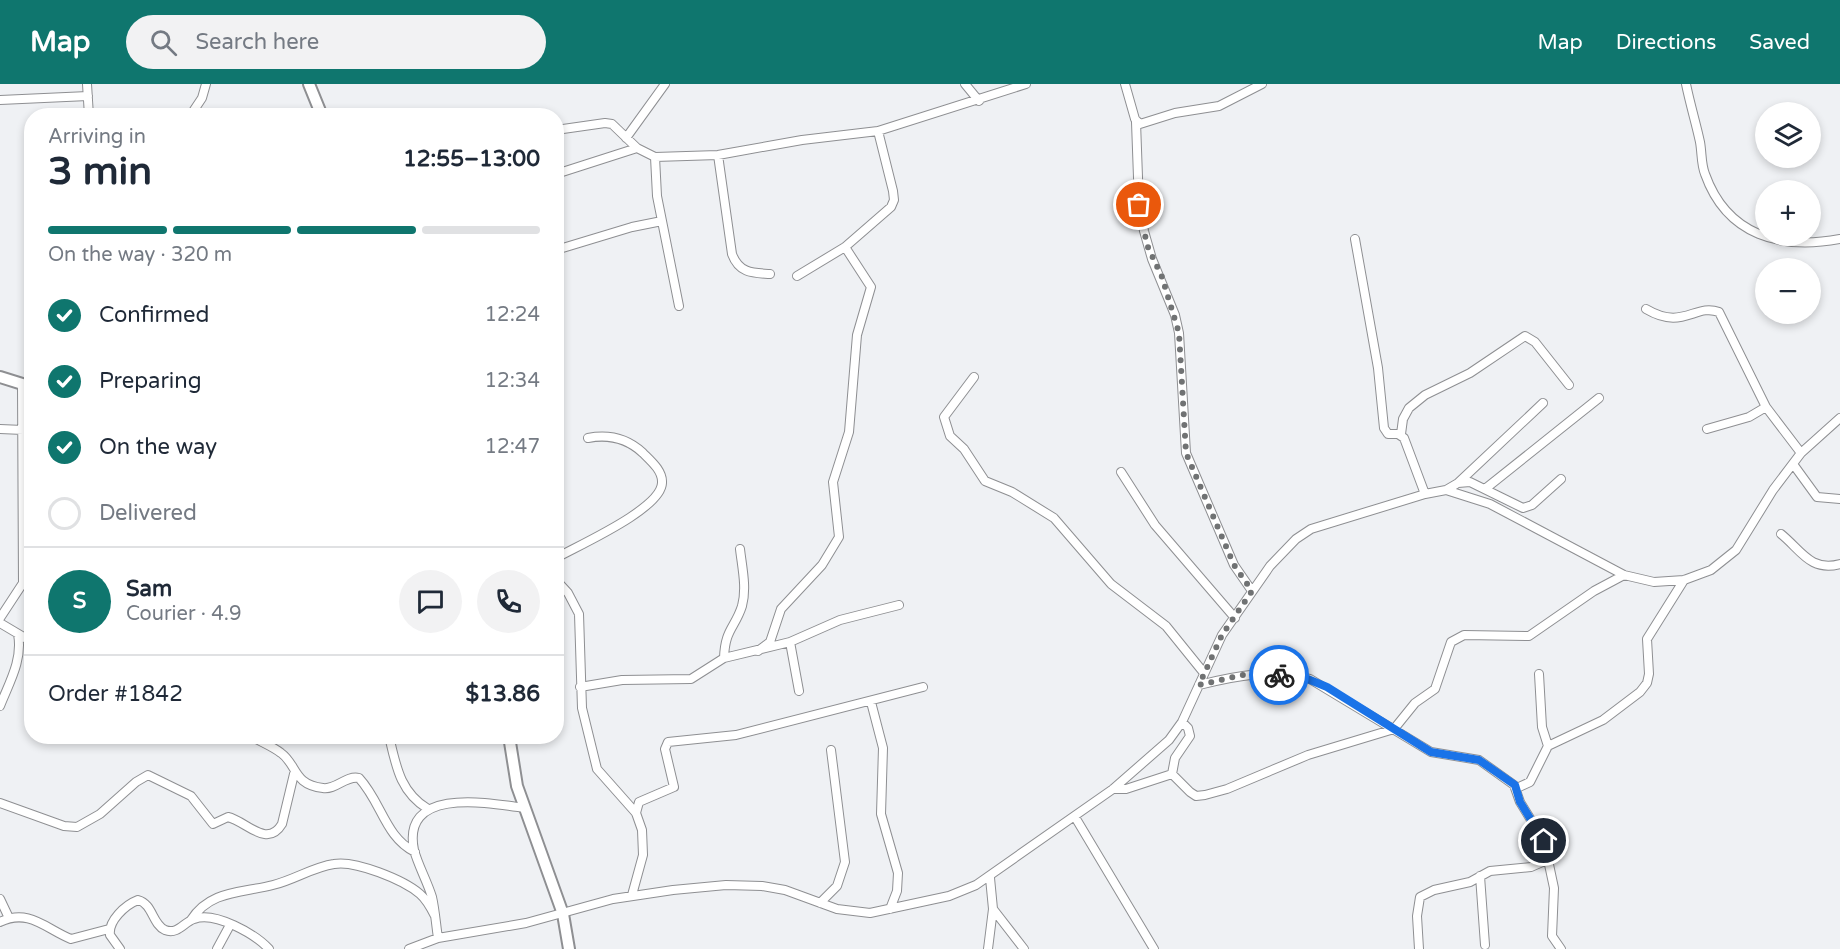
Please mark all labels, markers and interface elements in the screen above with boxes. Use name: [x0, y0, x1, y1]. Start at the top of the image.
search box: [126, 15, 546, 69]
text: Map: [30, 25, 90, 59]
icon: search: [147, 26, 180, 59]
text: Search here: [195, 29, 319, 55]
text: Map: [1537, 30, 1583, 55]
text: Directions: [1616, 30, 1716, 55]
text: Saved: [1749, 30, 1810, 55]
map controls: [1755, 102, 1821, 324]
button: layers: [1755, 102, 1821, 168]
text: Arriving in: [48, 125, 146, 149]
text: 12:55–13:00: [403, 146, 540, 172]
text: 3 min: [48, 148, 152, 195]
pin: [1113, 179, 1164, 230]
button: +: [1755, 180, 1821, 246]
icon: bag: [1122, 188, 1155, 221]
text: On the way · 320 m: [48, 243, 232, 267]
button: −: [1755, 258, 1821, 324]
icon: check: [48, 299, 81, 332]
text: Confirmed: [99, 302, 209, 328]
text: 12:24: [485, 303, 540, 327]
icon: check: [48, 365, 81, 398]
text: Preparing: [99, 368, 202, 394]
text: 12:34: [485, 369, 540, 393]
icon: check: [48, 431, 81, 464]
text: On the way: [99, 434, 217, 460]
text: 12:47: [485, 435, 540, 459]
text: Delivered: [99, 500, 197, 526]
button: chat: [399, 570, 462, 633]
button: phone: [477, 570, 540, 633]
text: Sam: [126, 576, 172, 602]
text: S: [73, 588, 86, 614]
text: Courier · 4.9: [126, 602, 241, 626]
courier: [1249, 645, 1309, 705]
icon: bike: [1263, 659, 1296, 692]
text: Order #1842: [48, 681, 183, 707]
text: $13.86: [466, 681, 540, 707]
pin: [1518, 815, 1569, 866]
icon: home: [1527, 824, 1560, 857]

